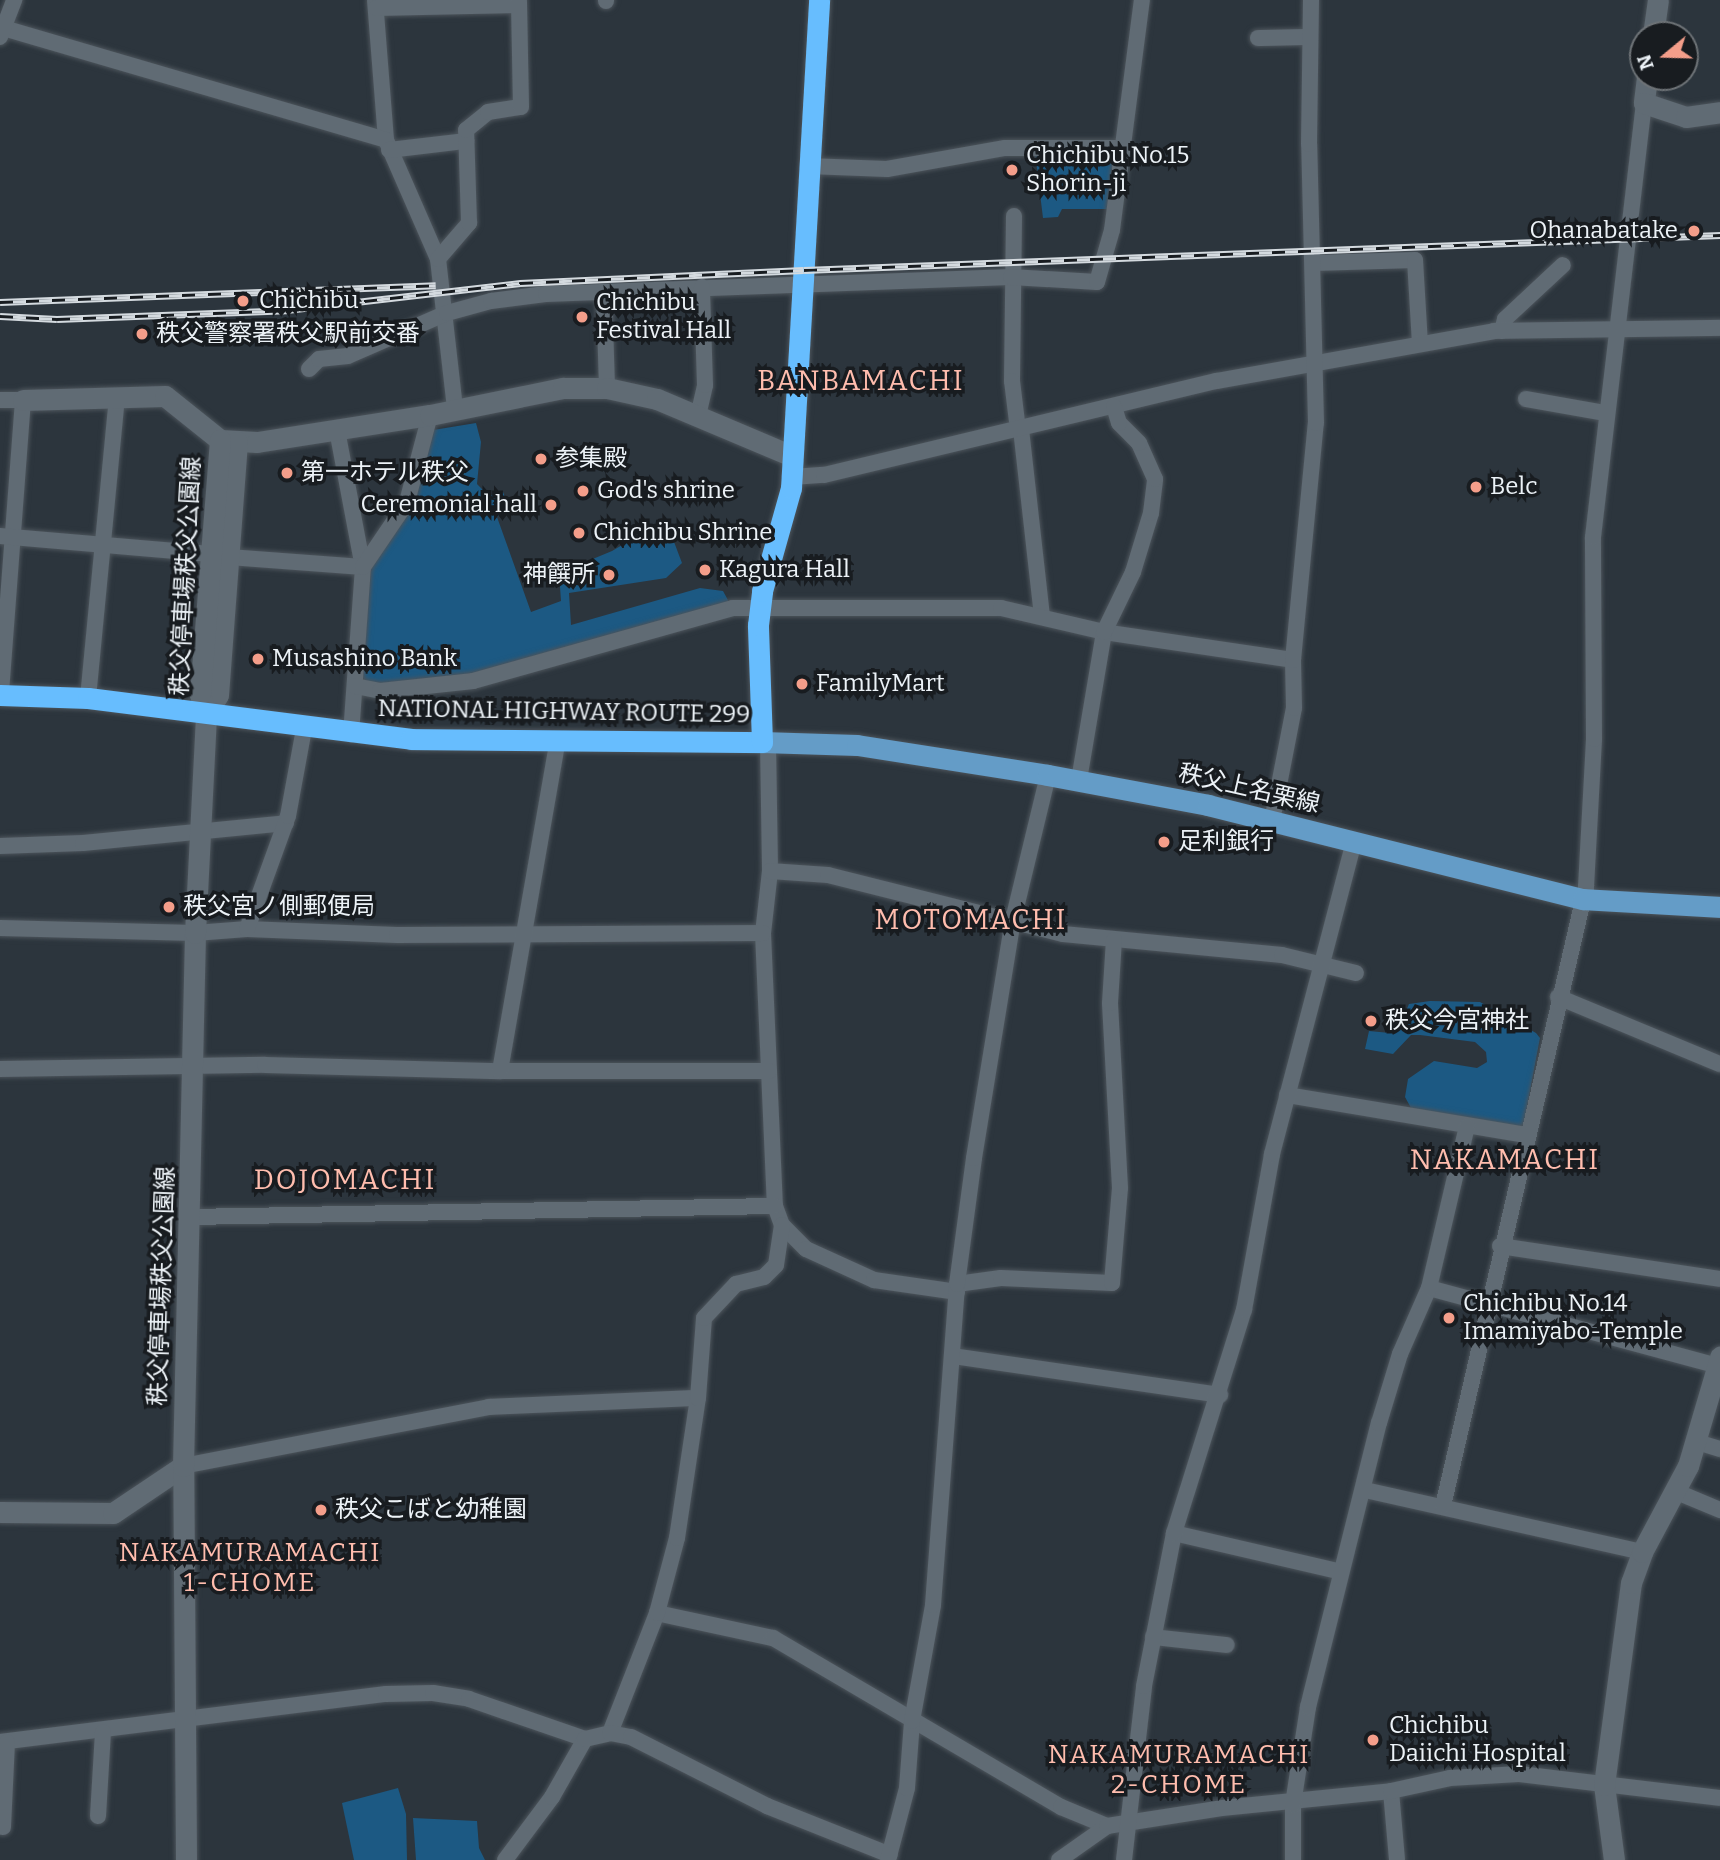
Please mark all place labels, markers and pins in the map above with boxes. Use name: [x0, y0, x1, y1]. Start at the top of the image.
place label: Chichibu No.15 Shorin-ji: [1026, 142, 1189, 198]
marker: Chichibu No.15 Shorin-ji: [1004, 162, 1020, 178]
place label: Ohanabatake: [1529, 217, 1678, 245]
marker: Ohanabatake: [1684, 221, 1704, 241]
place label: Chichibu: [259, 287, 359, 315]
place label: Chichibu Festival Hall: [596, 289, 731, 345]
marker: Chichibu: [233, 291, 253, 311]
marker: Chichibu Festival Hall: [574, 309, 590, 325]
place label: 秩父警察署秩父駅前交番: [156, 320, 420, 348]
marker: 秩父警察署秩父駅前交番: [134, 326, 150, 342]
place label: 参集殿: [555, 445, 627, 473]
marker: 参集殿: [533, 451, 549, 467]
place label: 第一ホテル秩父: [301, 459, 469, 487]
marker: 第一ホテル秩父: [279, 465, 295, 481]
place label: Belc: [1490, 473, 1538, 501]
place label: God's shrine: [597, 477, 735, 505]
marker: Belc: [1468, 479, 1484, 495]
marker: God's shrine: [575, 483, 591, 499]
place label: Ceremonial hall: [360, 491, 537, 519]
marker: Ceremonial hall: [543, 497, 559, 513]
place label: Chichibu Shrine: [593, 519, 772, 547]
marker: Chichibu Shrine: [571, 525, 587, 541]
place label: Kagura Hall: [719, 556, 850, 584]
place label: 神饌所: [523, 561, 595, 589]
marker: Kagura Hall: [697, 562, 713, 578]
marker: 神饌所: [601, 567, 617, 583]
place label: Musashino Bank: [272, 645, 457, 673]
marker: Musashino Bank: [250, 651, 266, 667]
place label: FamilyMart: [816, 670, 945, 698]
marker: FamilyMart: [794, 676, 810, 692]
place label: 足利銀行: [1178, 828, 1274, 856]
marker: 足利銀行: [1156, 834, 1172, 850]
place label: 秩父宮ノ側郵便局: [183, 893, 375, 921]
marker: 秩父宮ノ側郵便局: [161, 899, 177, 915]
place label: 秩父今宮神社: [1385, 1007, 1529, 1035]
marker: 秩父今宮神社: [1363, 1013, 1379, 1029]
place label: Chichibu No.14 Imamiyabo-Temple: [1463, 1290, 1683, 1346]
marker: Chichibu No.14 Imamiyabo-Temple: [1441, 1310, 1457, 1326]
place label: 秩父こばと幼稚園: [335, 1496, 527, 1524]
marker: 秩父こばと幼稚園: [313, 1502, 329, 1518]
place label: Chichibu Daiichi Hospital: [1389, 1712, 1566, 1768]
marker: Chichibu Daiichi Hospital: [1363, 1730, 1383, 1750]

